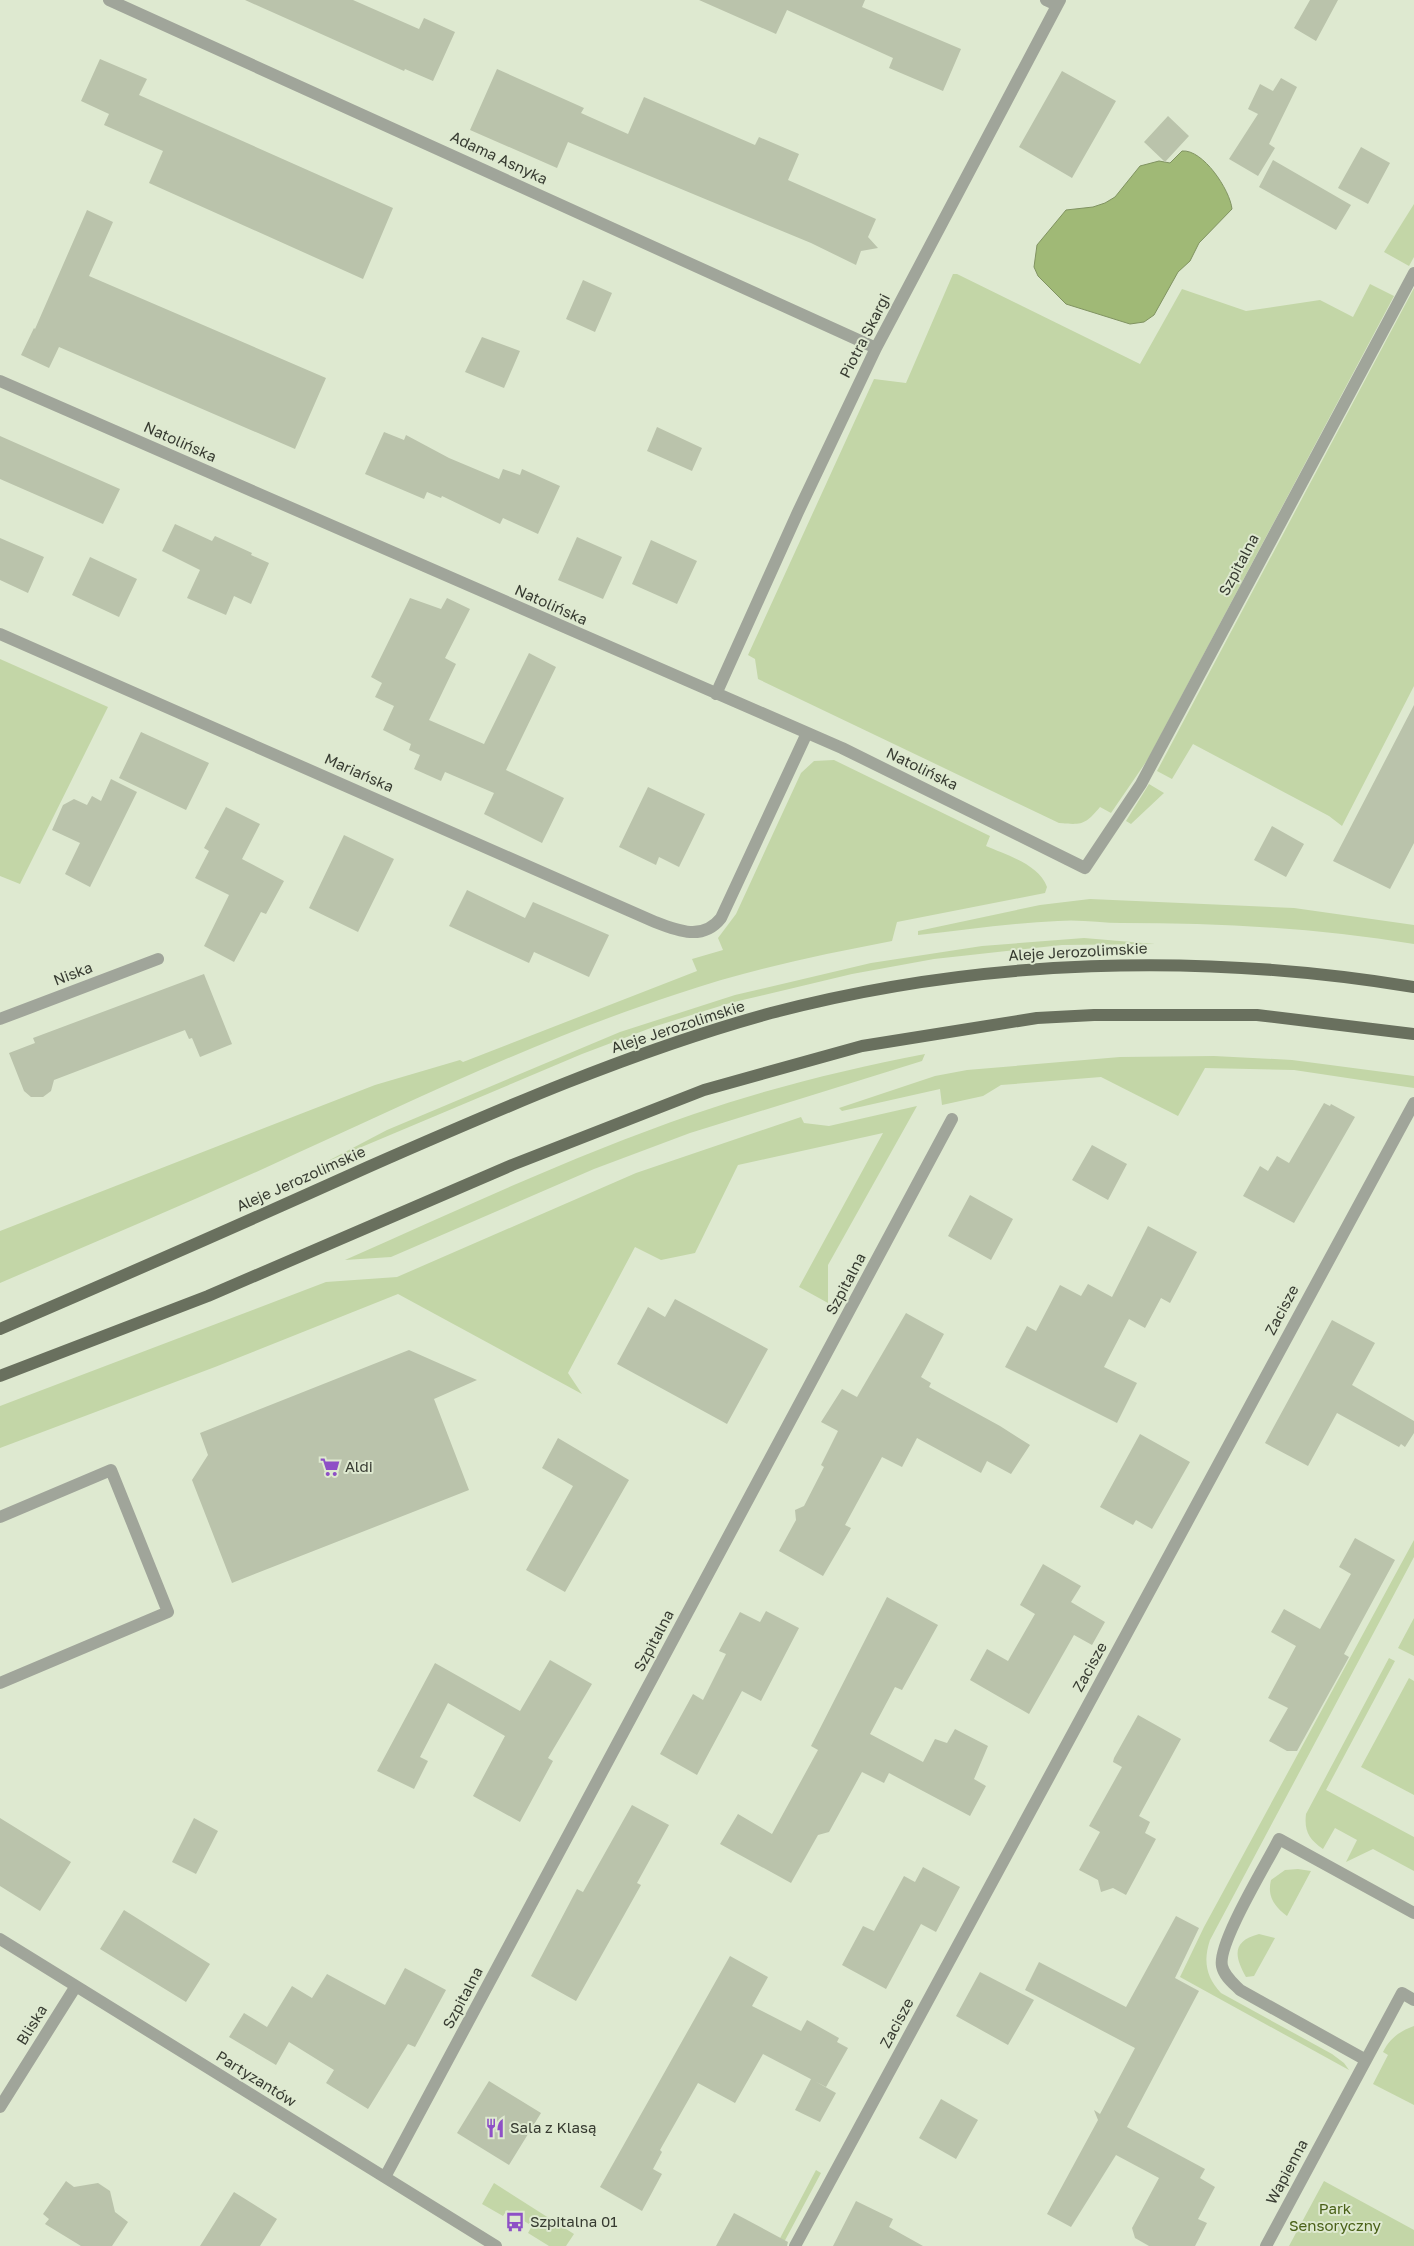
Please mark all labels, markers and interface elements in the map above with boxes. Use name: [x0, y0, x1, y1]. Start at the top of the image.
street label: Adama Asnyka: [448, 127, 551, 187]
street label: Piotra Skargi: [835, 290, 893, 381]
street label: Natolińska: [141, 417, 219, 465]
street label: Szpitalna: [1214, 531, 1262, 598]
street label: Natolińska: [512, 580, 590, 628]
street label: Natolińska: [884, 743, 961, 793]
street label: Mariańska: [322, 749, 397, 795]
street label: Aleje Jerozolimskie: [1008, 938, 1148, 964]
street label: Niska: [51, 957, 95, 989]
street label: Aleje Jerozolimskie: [609, 996, 747, 1056]
street label: Aleje Jerozolimskie: [233, 1141, 368, 1215]
street label: Szpitalna: [821, 1250, 869, 1317]
street label: Zacisze: [1260, 1281, 1302, 1338]
supermarket icon: Aldi: [319, 1456, 341, 1478]
place label: Aldi: [345, 1457, 373, 1475]
street label: Szpitalna: [629, 1607, 677, 1674]
street label: Zacisze: [1068, 1638, 1110, 1694]
street label: Szpitalna: [438, 1964, 486, 2031]
street label: Zacisze: [875, 1994, 917, 2051]
street label: Bliska: [12, 2001, 50, 2048]
street label: Partyzantów: [213, 2046, 300, 2110]
restaurant icon: Sala z Klasą: [484, 2117, 506, 2139]
place label: Sala z Klasą: [510, 2118, 596, 2136]
street label: Wapienna: [1261, 2136, 1311, 2207]
park label: Park Sensoryczny: [1289, 2199, 1382, 2234]
bus stop icon: Szpitalna 01: [504, 2211, 526, 2233]
place label: Szpitalna 01: [530, 2212, 618, 2230]

